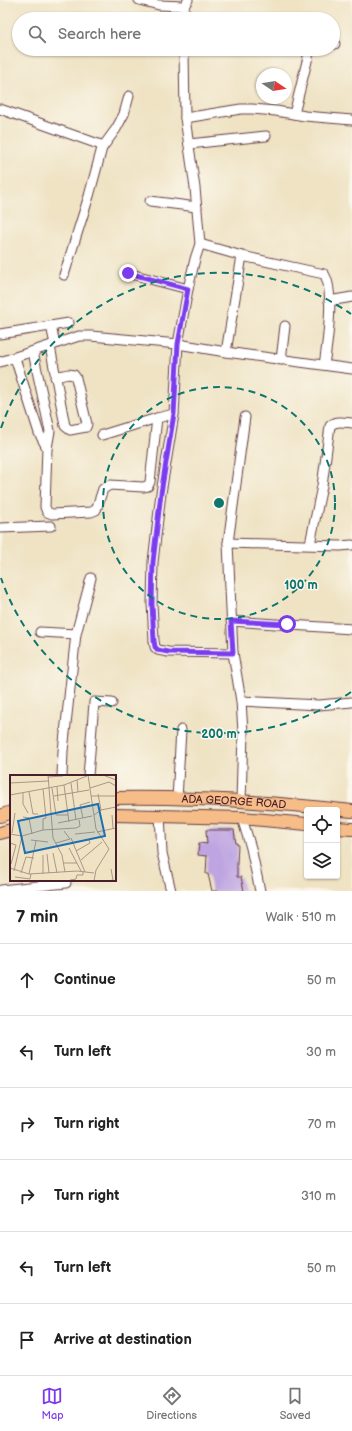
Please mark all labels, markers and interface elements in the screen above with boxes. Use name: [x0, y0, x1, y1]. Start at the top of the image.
search box: [12, 12, 340, 56]
icon: search: [26, 23, 48, 45]
text: Search here: [58, 25, 141, 44]
north arrow: [256, 68, 292, 104]
route end: [119, 264, 137, 282]
centre of rings: [212, 496, 226, 510]
text: 100 m: [284, 578, 318, 593]
route start: [278, 615, 296, 633]
text: 200 m: [201, 727, 237, 742]
inset map: [10, 775, 116, 881]
street label: ADA GEORGE ROAD: [181, 793, 287, 811]
map controls: [304, 807, 340, 879]
button: locate: [304, 807, 340, 843]
button: layers: [304, 843, 340, 879]
text: 7 min: [16, 907, 58, 927]
text: Walk · 510 m: [265, 909, 336, 925]
icon: ahead: [16, 969, 38, 991]
text: Continue: [54, 970, 116, 989]
text: 50 m: [307, 972, 336, 988]
icon: left: [16, 1041, 38, 1063]
text: Turn left: [54, 1042, 111, 1061]
text: 30 m: [306, 1044, 336, 1060]
icon: right: [16, 1113, 38, 1135]
text: Turn right: [54, 1114, 119, 1133]
text: 70 m: [308, 1116, 336, 1132]
icon: right: [16, 1185, 38, 1207]
text: Turn right: [54, 1186, 119, 1205]
text: 310 m: [301, 1188, 336, 1204]
icon: left: [16, 1257, 38, 1279]
text: Turn left: [54, 1258, 111, 1277]
text: 50 m: [307, 1260, 336, 1276]
icon: arrive: [16, 1329, 38, 1351]
text: Arrive at destination: [54, 1330, 192, 1349]
tab: Map: [41, 1385, 64, 1422]
tab: Directions: [146, 1385, 197, 1422]
tab: Saved: [280, 1385, 311, 1422]

